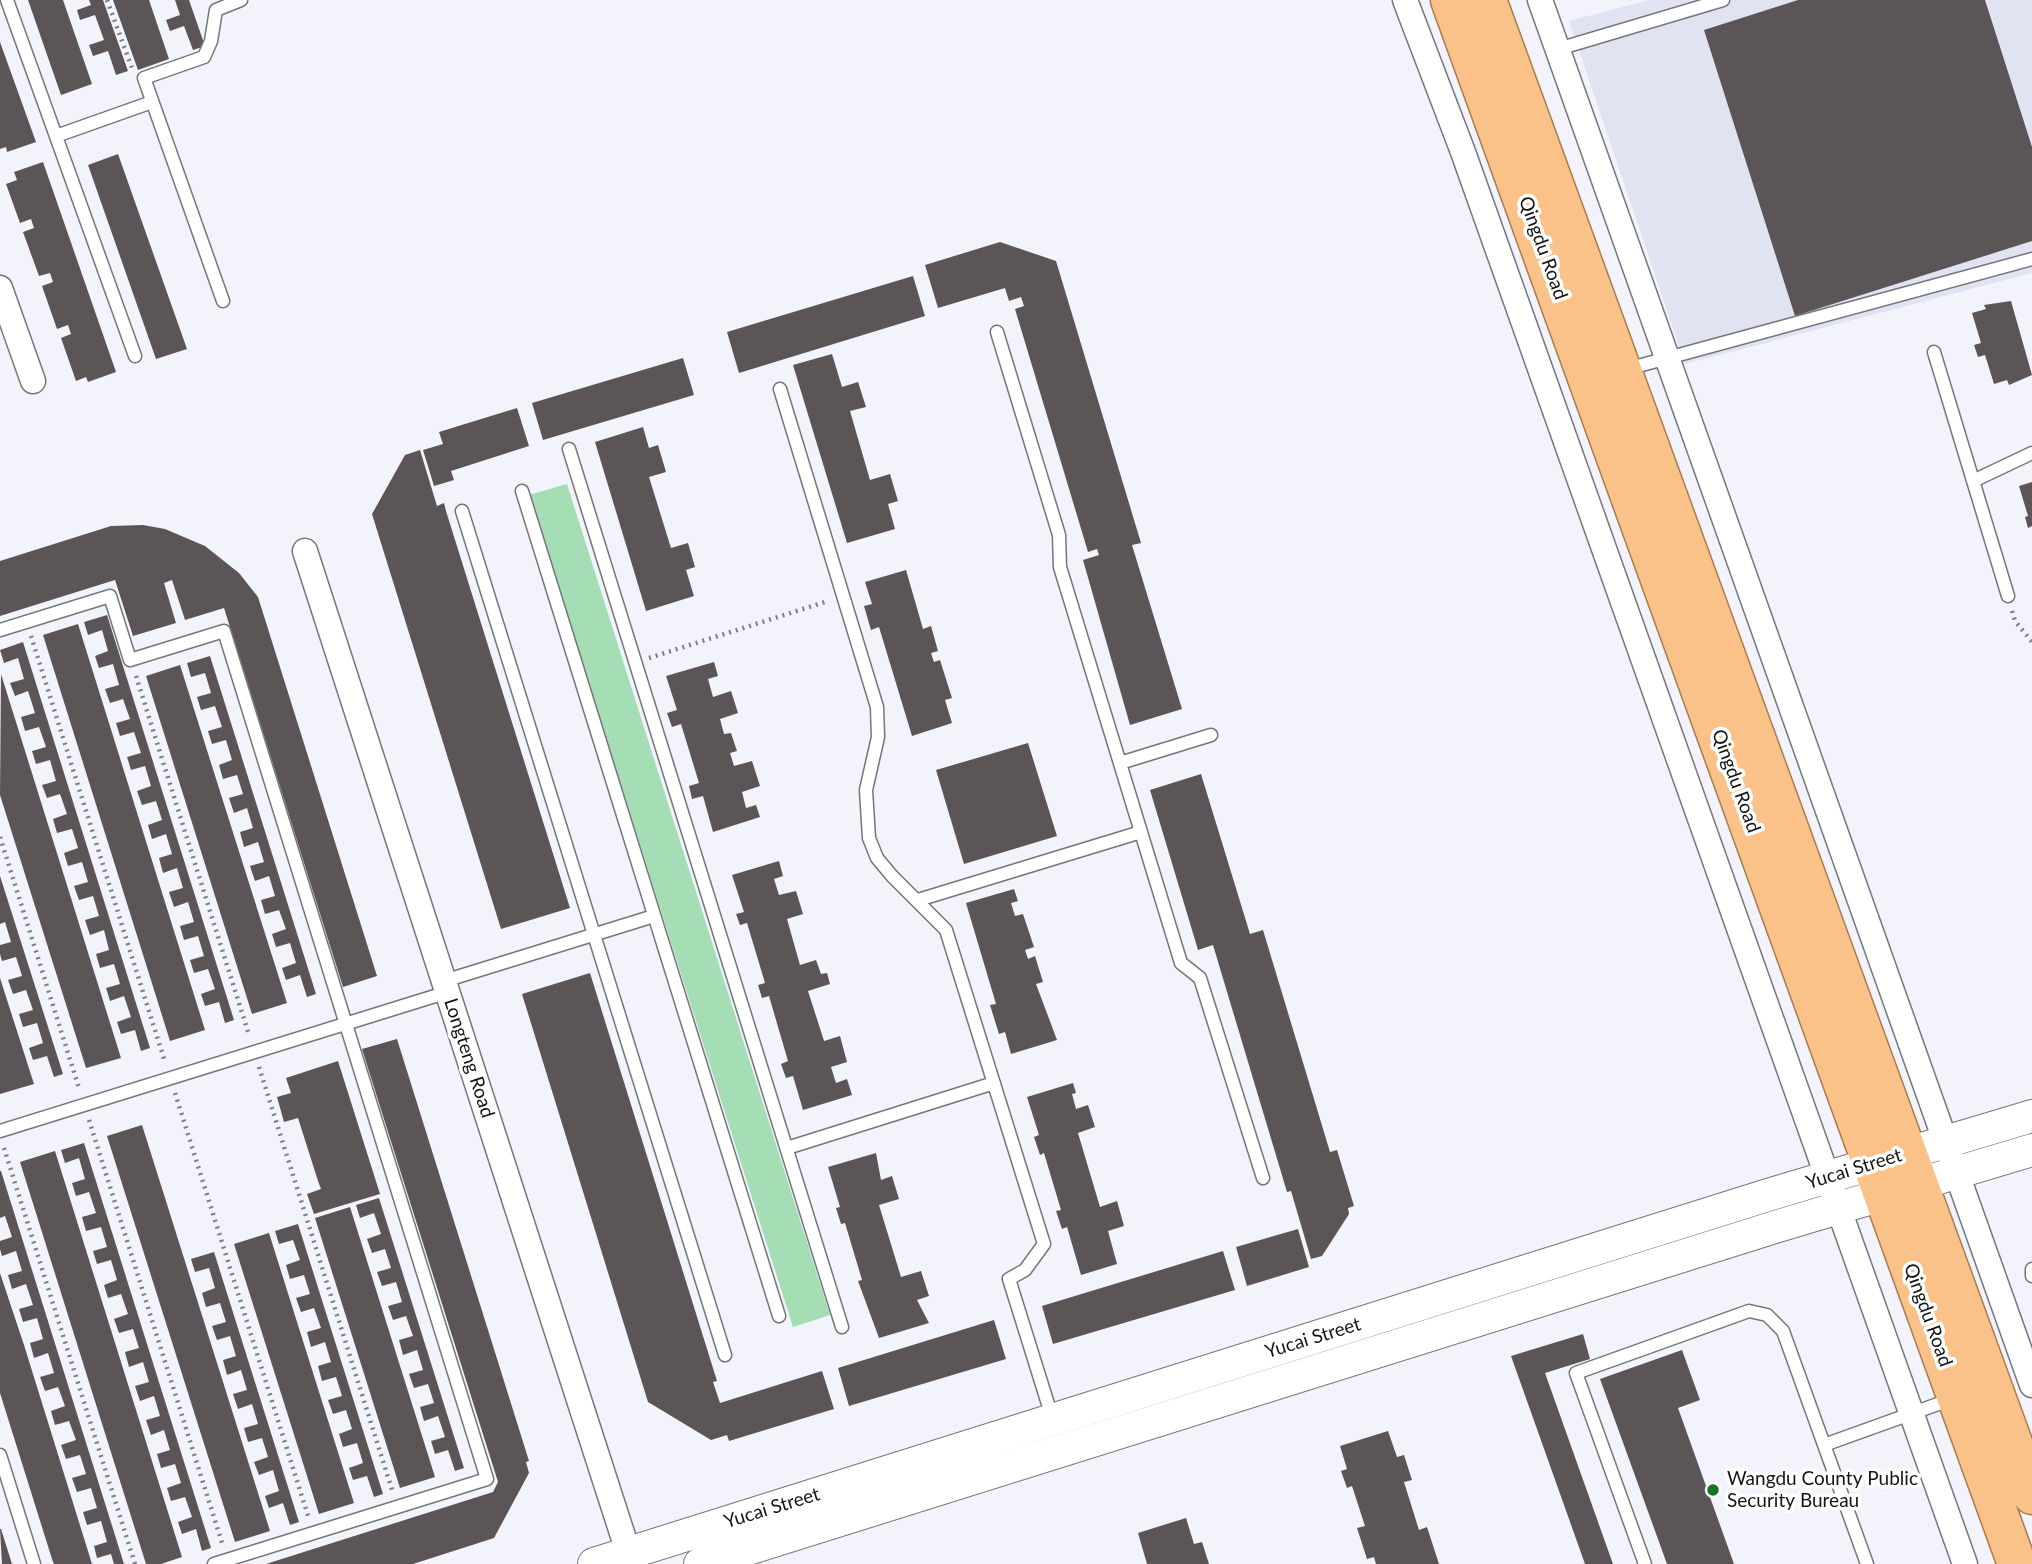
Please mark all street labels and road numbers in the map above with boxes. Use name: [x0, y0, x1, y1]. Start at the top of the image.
street label: Qingdu Road: [1514, 193, 1572, 303]
street label: Qingdu Road: [1707, 726, 1765, 836]
street label: Longteng Road: [439, 995, 499, 1121]
street label: Yucai Street: [1803, 1144, 1905, 1194]
street label: Qingdu Road: [1899, 1260, 1957, 1370]
street label: Yucai Street: [1262, 1313, 1364, 1363]
street label: Yucai Street: [721, 1483, 823, 1533]

